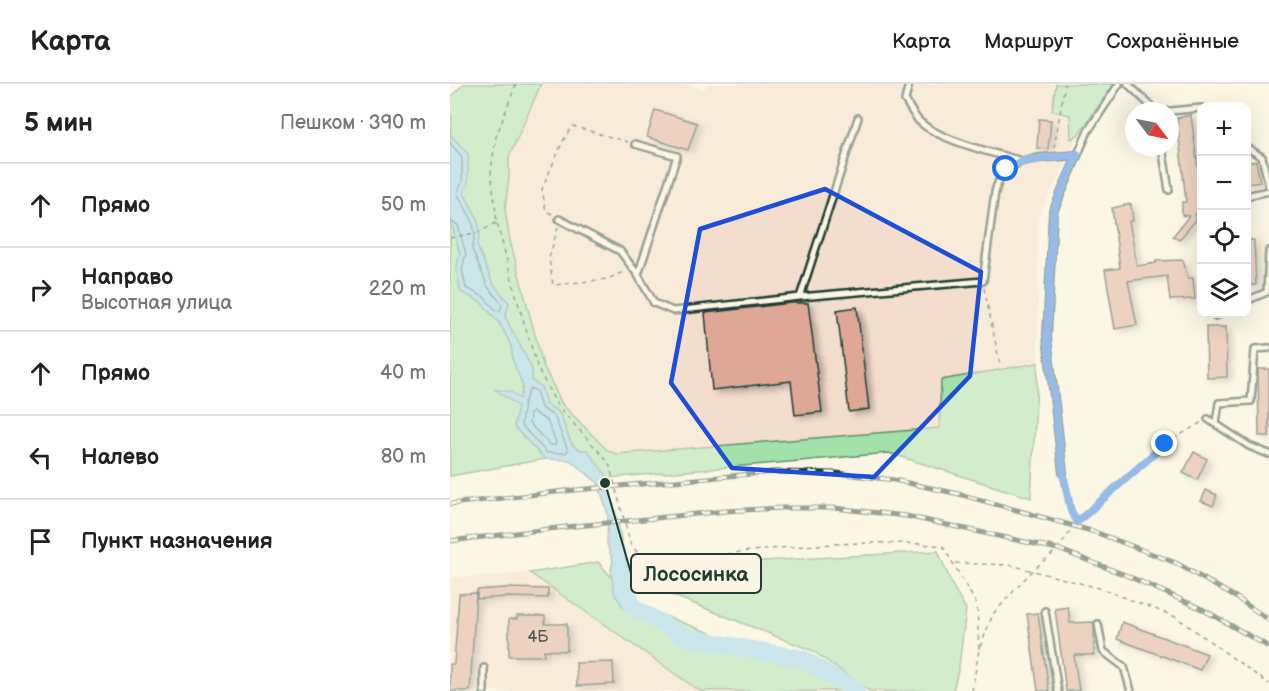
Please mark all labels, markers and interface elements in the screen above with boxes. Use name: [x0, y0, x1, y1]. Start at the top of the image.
text: Карта: [30, 25, 110, 58]
text: Карта: [892, 29, 951, 54]
text: Маршрут: [984, 29, 1073, 54]
text: Сохранённые: [1106, 29, 1239, 54]
north arrow: [1125, 102, 1179, 156]
map controls: [1197, 102, 1251, 318]
button: +: [1197, 102, 1251, 156]
text: 5 мин: [24, 108, 93, 139]
text: Пешком · 390 m: [280, 111, 426, 135]
route start: [992, 155, 1018, 181]
button: −: [1197, 156, 1251, 210]
icon: ahead: [24, 189, 57, 222]
text: Прямо: [81, 192, 150, 219]
text: 50 m: [381, 193, 426, 217]
button: locate: [1197, 210, 1251, 264]
text: Направо: [81, 264, 173, 291]
button: layers: [1197, 264, 1251, 318]
icon: right: [24, 273, 57, 306]
text: 220 m: [369, 277, 426, 301]
text: Высотная улица: [81, 291, 232, 315]
icon: ahead: [24, 357, 57, 390]
text: Прямо: [81, 360, 150, 387]
text: 40 m: [380, 361, 426, 385]
route end: [1151, 430, 1177, 456]
icon: left: [24, 441, 57, 474]
text: Налево: [81, 444, 159, 471]
text: 80 m: [381, 445, 426, 469]
icon: arrive: [24, 525, 57, 558]
text: Пункт назначения: [81, 528, 273, 555]
callout: Лососинка: [631, 554, 761, 593]
text: Лососинка: [642, 562, 749, 587]
house number: 4Б: [528, 628, 549, 647]

